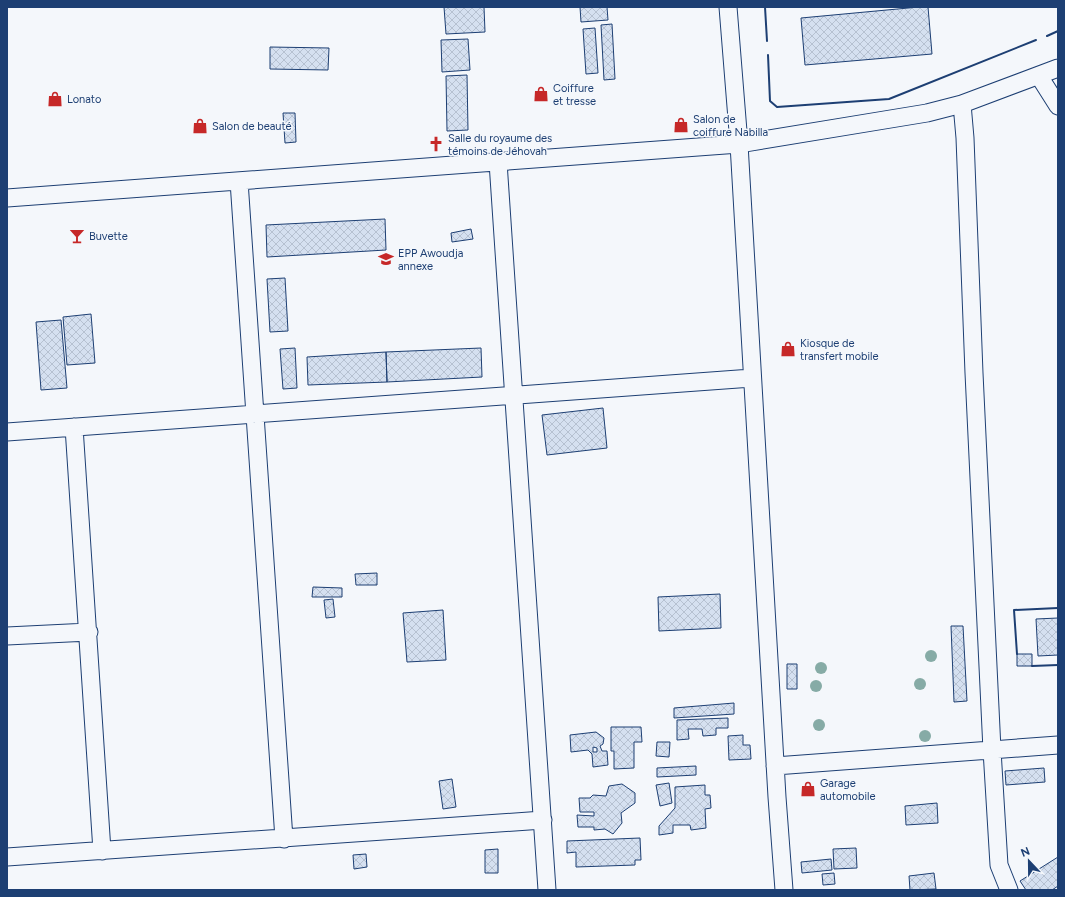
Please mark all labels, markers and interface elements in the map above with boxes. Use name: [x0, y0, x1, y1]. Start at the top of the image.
place label: Coiffure et tresse: [553, 82, 596, 108]
shop icon: Coiffure et tresse: [532, 85, 550, 103]
shop icon: Lonato: [46, 90, 64, 108]
place label: Lonato: [67, 93, 101, 106]
place label: Salon de coiffure Nabilla: [693, 113, 768, 139]
shop icon: Salon de coiffure Nabilla: [672, 116, 690, 134]
shop icon: Salon de beauté: [191, 117, 209, 135]
place label: Salon de beauté: [212, 120, 292, 133]
place label: Salle du royaume des témoins de Jéhovah: [448, 132, 552, 158]
church icon: Salle du royaume des témoins de Jéhovah: [427, 135, 445, 153]
bar icon: Buvette: [68, 227, 86, 245]
place label: Buvette: [89, 230, 128, 243]
place label: EPP Awoudja annexe: [398, 247, 463, 273]
school or university icon: EPP Awoudja annexe: [377, 250, 395, 268]
place label: Kiosque de transfert mobile: [800, 337, 879, 363]
shop icon: Kiosque de transfert mobile: [779, 340, 797, 358]
place label: Garage automobile: [820, 777, 875, 803]
shop icon: Garage automobile: [799, 780, 817, 798]
north arrow: [1009, 841, 1049, 881]
text: N: [1019, 845, 1032, 860]

